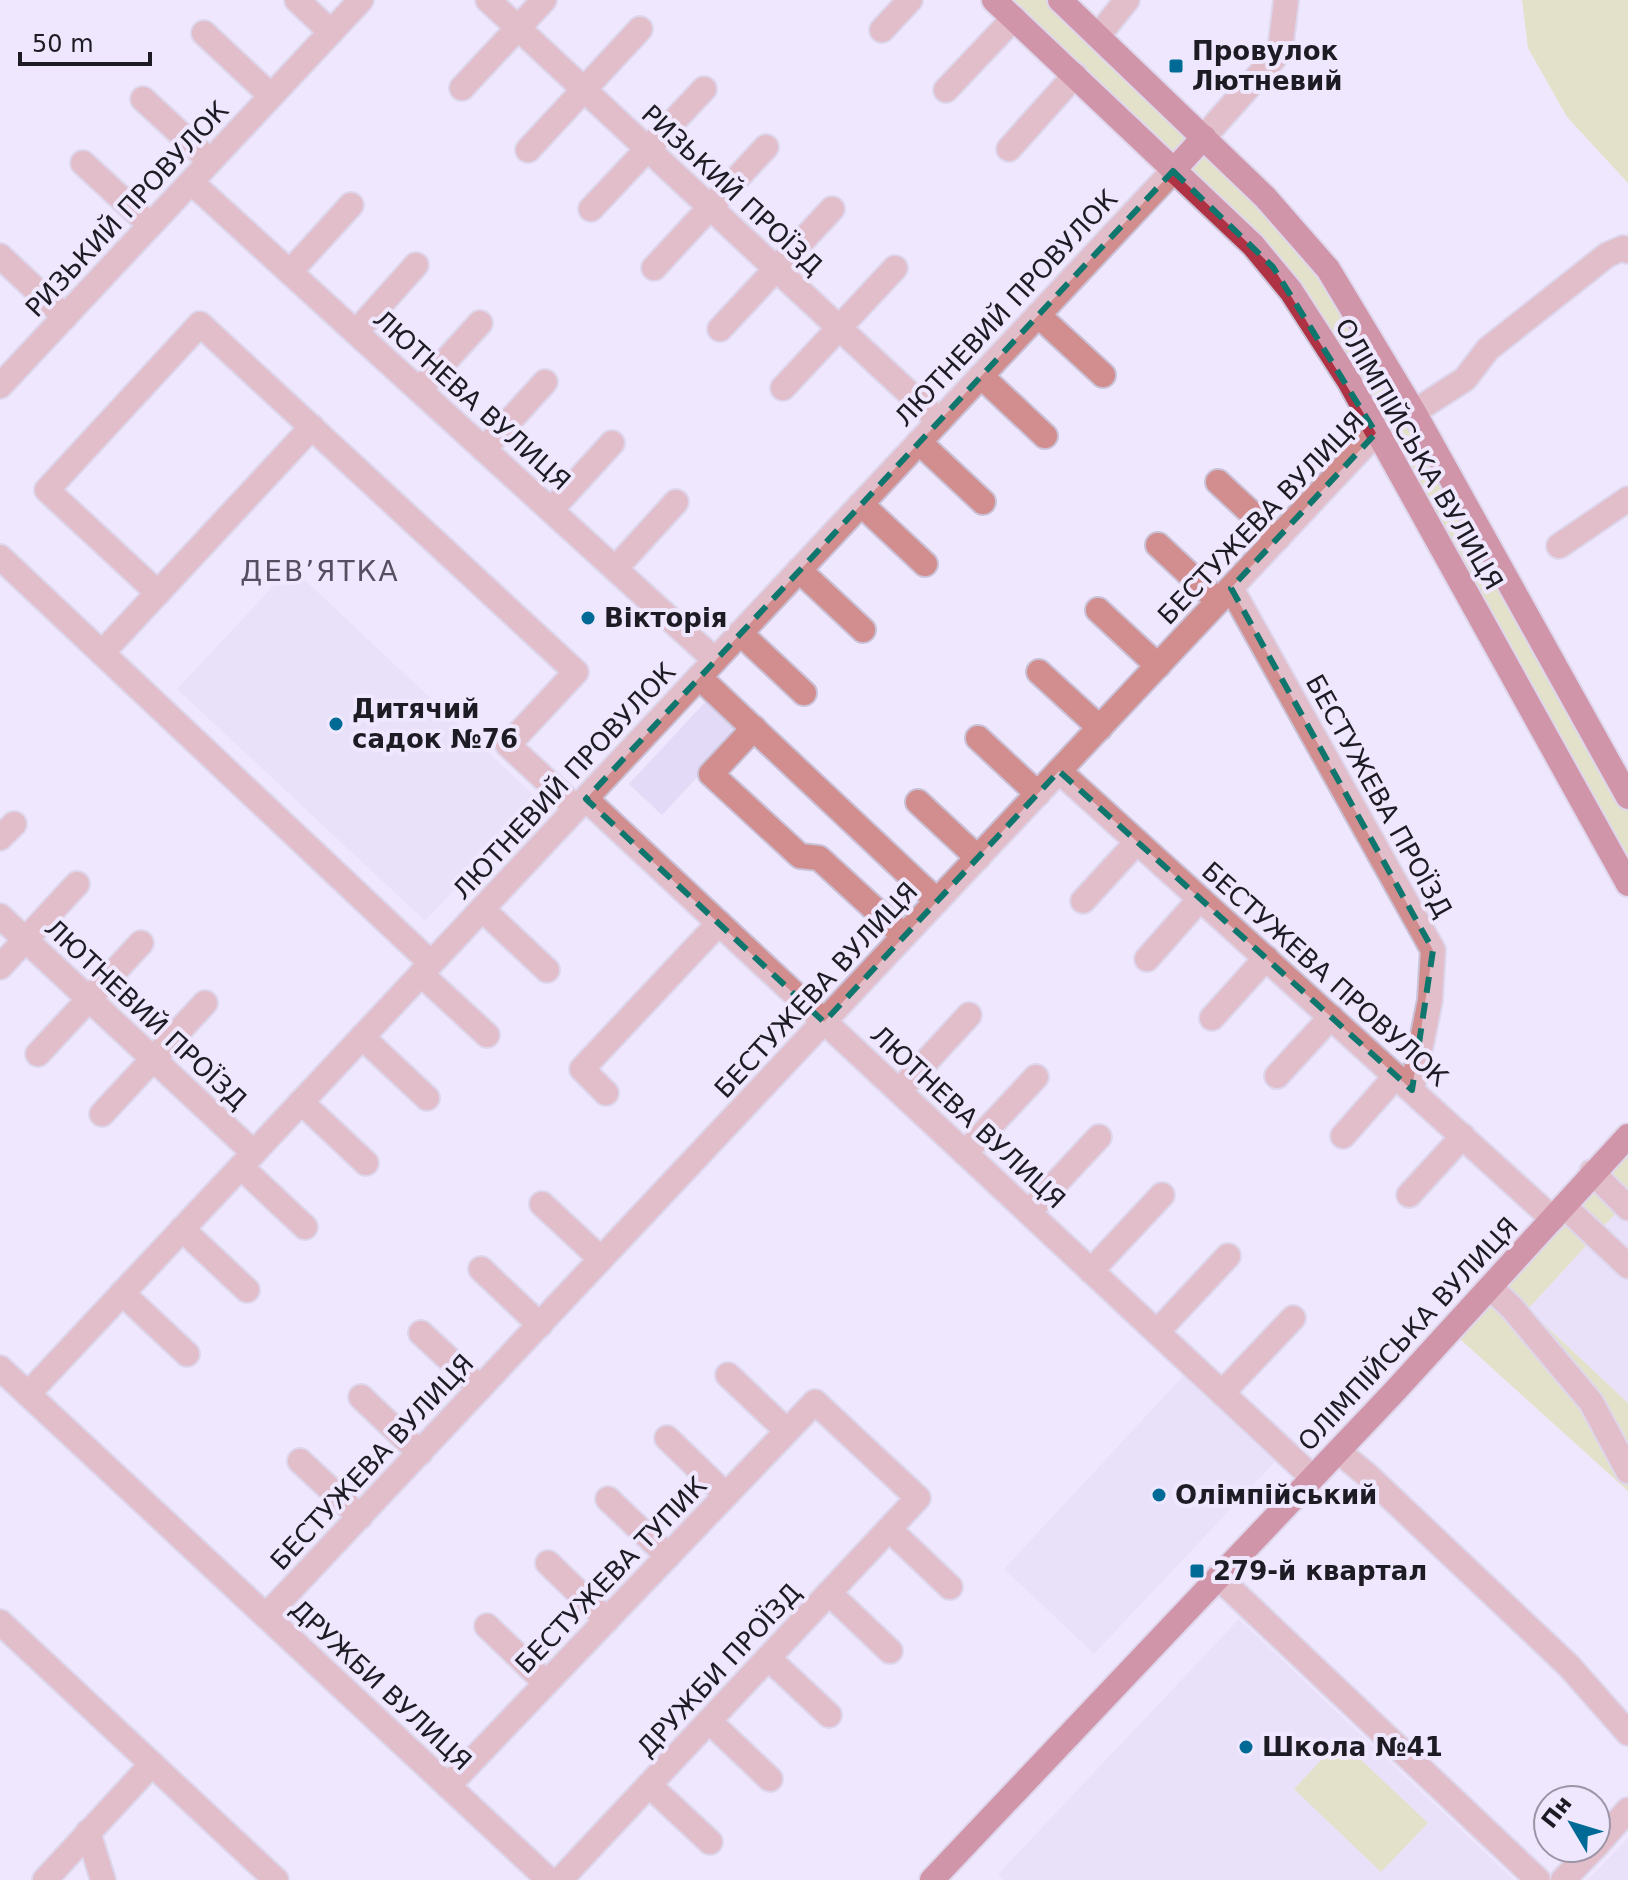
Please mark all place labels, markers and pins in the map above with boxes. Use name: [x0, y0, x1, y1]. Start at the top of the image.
place label: Провулок Лютневий: [1192, 36, 1342, 96]
marker: Провулок Лютневий: [1167, 57, 1185, 75]
place label: Вікторія: [604, 603, 728, 633]
marker: Вікторія: [579, 609, 597, 627]
place label: Дитячий садок №76: [352, 694, 518, 754]
marker: Дитячий садок №76: [327, 715, 345, 733]
place label: Олімпійський: [1175, 1480, 1377, 1510]
marker: Олімпійський: [1150, 1486, 1168, 1504]
place label: 279-й квартал: [1213, 1556, 1427, 1586]
marker: 279-й квартал: [1188, 1562, 1206, 1580]
place label: Школа №41: [1262, 1732, 1443, 1762]
marker: Школа №41: [1237, 1738, 1255, 1756]

